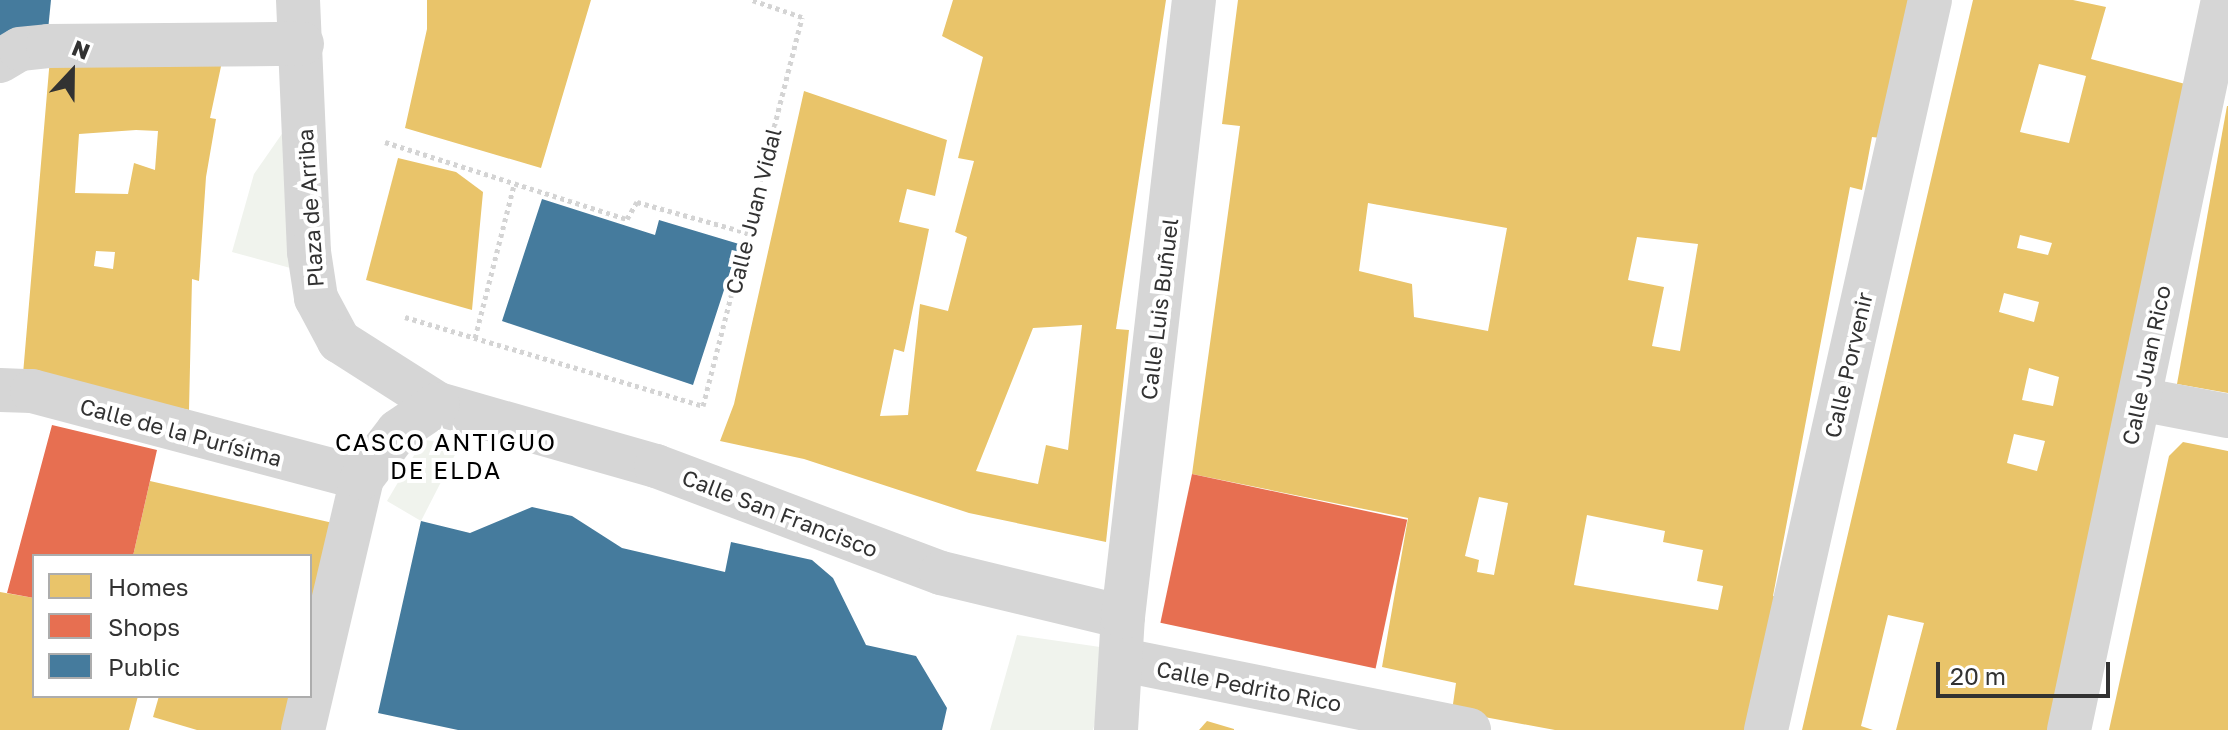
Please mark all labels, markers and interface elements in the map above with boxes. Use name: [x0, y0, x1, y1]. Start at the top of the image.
north arrow: [32, 32, 112, 112]
text: N: [68, 34, 94, 65]
street label: Calle Juan Vidal: [720, 125, 786, 297]
street label: Plaza de Arriba: [291, 128, 329, 288]
street label: Calle Luis Buñuel: [1135, 217, 1183, 401]
street label: Calle Juan Rico: [2116, 283, 2176, 447]
street label: Calle Porvenir: [1818, 290, 1878, 440]
street label: Calle de la Purísima: [77, 392, 285, 472]
district label: CASCO ANTIGUO DE ELDA: [335, 428, 557, 484]
street label: Calle San Francisco: [679, 464, 881, 562]
legend: [32, 554, 312, 698]
text: Homes: [108, 572, 189, 601]
text: Shops: [108, 612, 180, 641]
scale bar: [1940, 646, 2114, 696]
text: Public: [108, 652, 180, 681]
street label: Calle Pedrito Rico: [1154, 655, 1344, 717]
text: 20 m: [1950, 661, 2006, 690]

